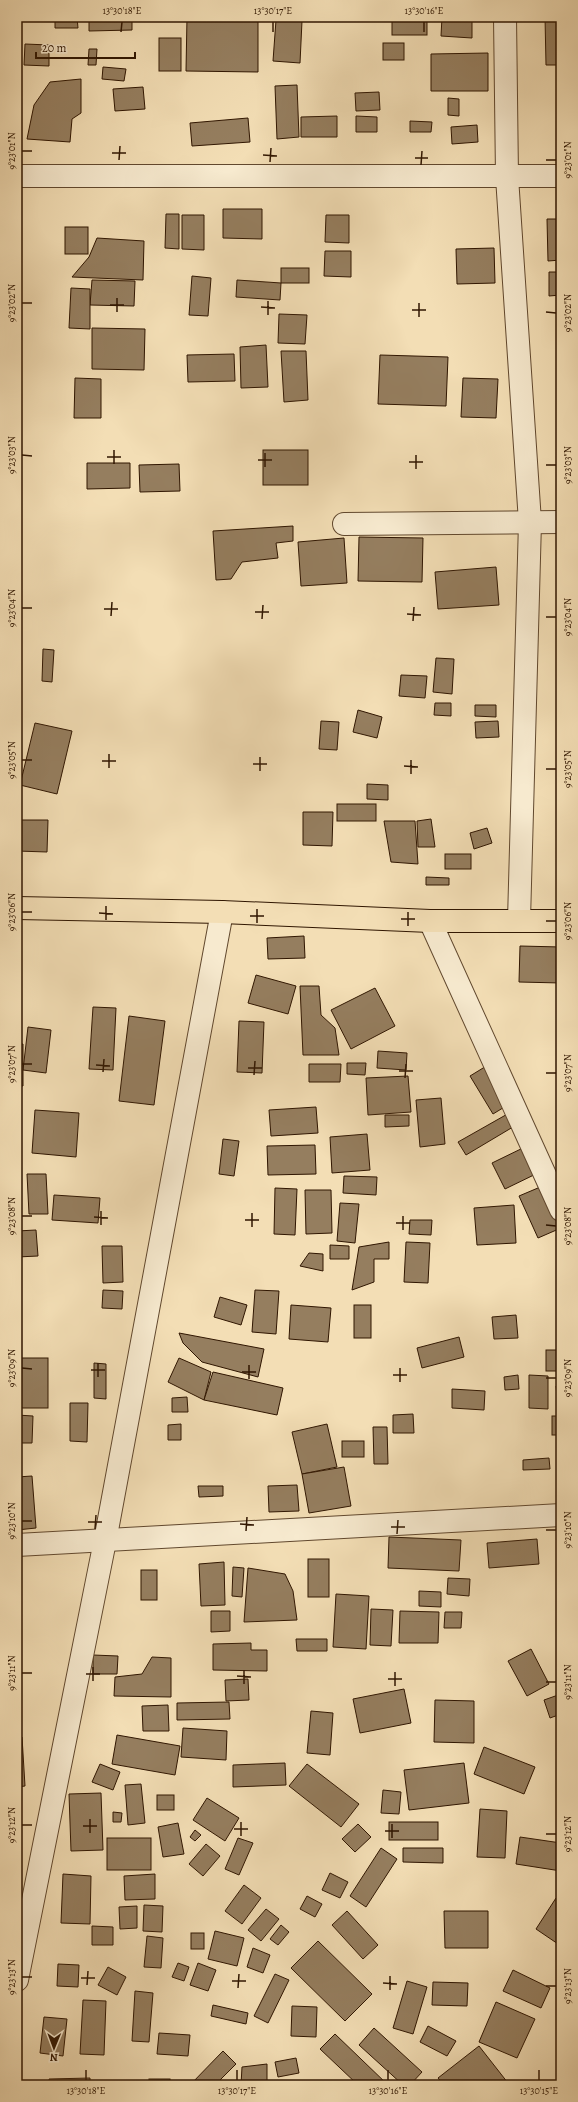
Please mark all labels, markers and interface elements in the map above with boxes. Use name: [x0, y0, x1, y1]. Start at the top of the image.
text: 13°30'18"E: [102, 4, 142, 17]
text: 13°30'17"E: [254, 4, 292, 17]
text: 13°30'16"E: [405, 4, 443, 17]
scale bar: [36, 34, 135, 60]
text: 20 m: [42, 40, 66, 56]
text: 9°23'01"N: [5, 132, 18, 170]
text: 9°23'01"N: [561, 141, 574, 179]
text: 9°23'02"N: [5, 284, 18, 322]
text: 9°23'02"N: [561, 294, 574, 332]
text: 9°23'03"N: [5, 436, 18, 474]
text: 9°23'03"N: [561, 446, 574, 484]
text: 9°23'04"N: [5, 589, 18, 627]
text: 9°23'04"N: [561, 598, 574, 636]
text: 9°23'05"N: [5, 741, 18, 779]
text: 9°23'05"N: [561, 750, 574, 788]
text: 9°23'06"N: [5, 893, 18, 931]
text: 9°23'06"N: [561, 902, 574, 940]
text: 9°23'07"N: [5, 1045, 18, 1083]
text: 9°23'07"N: [561, 1054, 574, 1092]
text: 9°23'08"N: [5, 1197, 18, 1235]
text: 9°23'08"N: [561, 1207, 574, 1245]
text: 9°23'09"N: [5, 1349, 18, 1387]
text: 9°23'09"N: [561, 1359, 574, 1397]
text: 9°23'10"N: [5, 1502, 18, 1540]
text: 9°23'10"N: [561, 1511, 574, 1549]
text: 9°23'11"N: [5, 1655, 18, 1691]
text: 9°23'11"N: [561, 1664, 574, 1700]
text: 9°23'12"N: [5, 1807, 18, 1843]
text: 9°23'12"N: [561, 1816, 574, 1852]
text: 9°23'13"N: [5, 1959, 18, 1995]
text: 9°23'13"N: [561, 1968, 574, 2004]
north arrow: [34, 2028, 74, 2068]
text: N: [50, 2050, 58, 2065]
text: 13°30'18"E: [66, 2084, 106, 2097]
text: 13°30'17"E: [218, 2084, 256, 2097]
text: 13°30'16"E: [369, 2084, 407, 2097]
text: 13°30'15"E: [520, 2084, 558, 2097]

